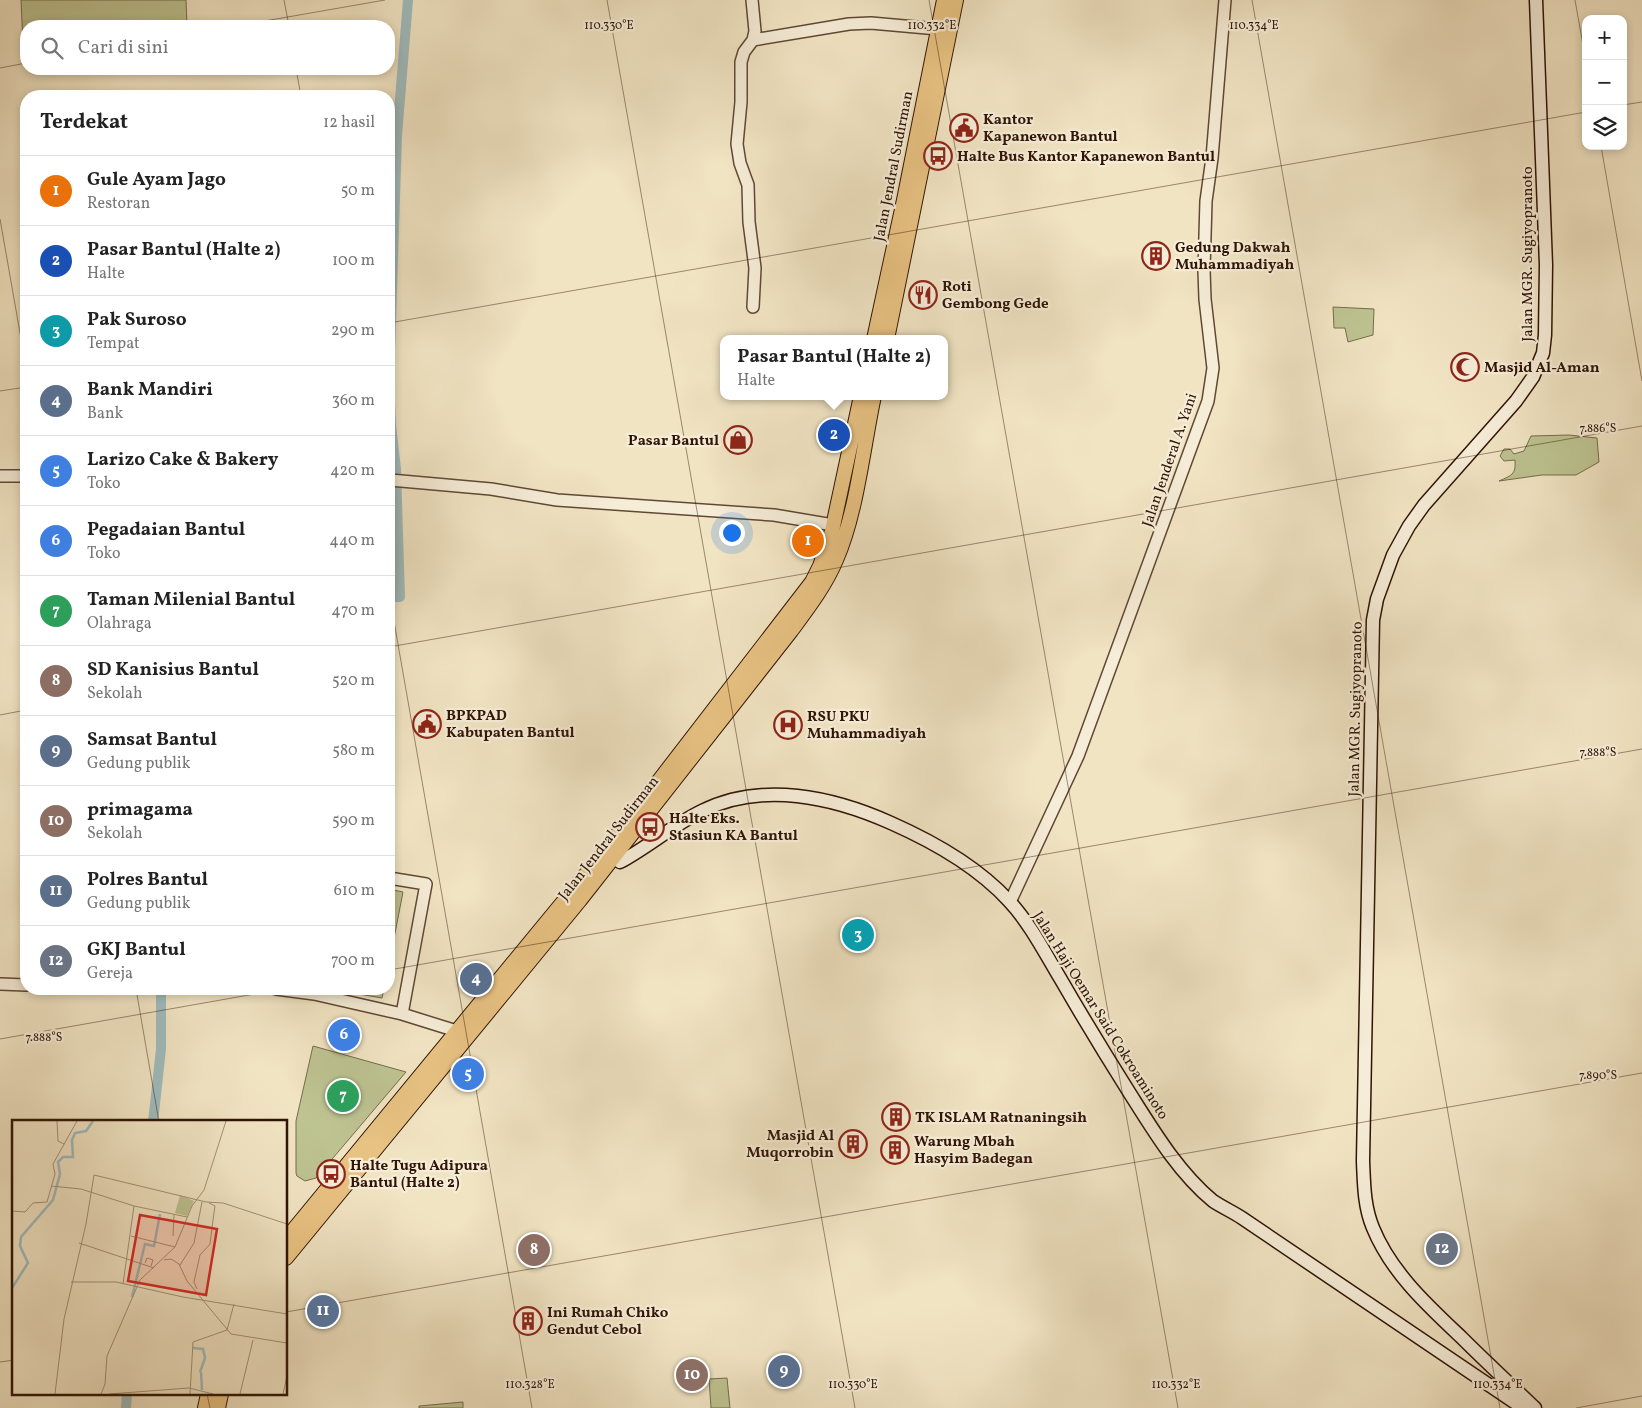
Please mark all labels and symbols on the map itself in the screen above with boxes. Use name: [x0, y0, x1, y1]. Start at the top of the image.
text: 110.330°E: [584, 18, 634, 34]
text: 110.332°E: [907, 18, 957, 34]
text: 110.334°E: [1229, 18, 1279, 34]
street label: Jalan Jendral Sudirman: [870, 89, 919, 243]
place label: Kantor Kapanewon Bantul: [983, 110, 1118, 148]
public building icon: Kantor Kapanewon Bantul: [949, 113, 979, 143]
bus stop icon: Halte Bus Kantor Kapanewon Bantul: [923, 141, 953, 171]
place label: Halte Bus Kantor Kapanewon Bantul: [957, 147, 1215, 168]
street label: Jalan MGR. Sugiyopranoto: [1518, 166, 1539, 342]
place label: Gedung Dakwah Muhammadiyah: [1175, 238, 1294, 276]
building icon: Gedung Dakwah Muhammadiyah: [1141, 241, 1171, 271]
place label: Roti Gembong Gede: [942, 277, 1049, 315]
restaurant icon: Roti Gembong Gede: [908, 280, 938, 310]
mosque icon: Masjid Al-Aman: [1450, 352, 1480, 382]
place label: Masjid Al-Aman: [1484, 358, 1600, 379]
street label: Jalan Jenderal A. Yani: [1138, 391, 1203, 530]
pin: 2: [818, 416, 850, 454]
text: 7.886°S: [1580, 421, 1616, 437]
shop icon: Pasar Bantul: [723, 425, 753, 455]
place label: Pasar Bantul: [628, 431, 719, 452]
your location: [719, 520, 745, 546]
pin: 1: [792, 522, 824, 560]
street label: Jalan MGR. Sugiyopranoto: [1344, 621, 1369, 797]
place label: BPKPAD Kabupaten Bantul: [446, 706, 575, 744]
place label: RSU PKU Muhammadiyah: [807, 707, 926, 745]
public building icon: BPKPAD Kabupaten Bantul: [412, 709, 442, 739]
hospital icon: RSU PKU Muhammadiyah: [773, 710, 803, 740]
text: 7.888°S: [1580, 745, 1616, 761]
street label: Jalan Jendral Sudirman: [554, 772, 664, 906]
place label: Halte Eks. Stasiun KA Bantul: [669, 809, 798, 847]
bus stop icon: Halte Eks. Stasiun KA Bantul: [635, 812, 665, 842]
street label: Jalan Haji Oemar Said Cokroaminoto: [1027, 908, 1173, 1124]
pin: 3: [842, 916, 874, 954]
pin: 4: [460, 960, 492, 998]
pin: 6: [328, 1016, 360, 1054]
text: 7.888°S: [26, 1030, 62, 1046]
pin: 5: [452, 1055, 484, 1093]
text: 7.890°S: [1579, 1068, 1617, 1084]
pin: 7: [327, 1077, 359, 1115]
building icon: TK ISLAM Ratnaningsih: [881, 1102, 911, 1132]
place label: TK ISLAM Ratnaningsih: [915, 1108, 1087, 1129]
inset map: [12, 1120, 288, 1396]
place label: Masjid Al Muqorrobin: [746, 1126, 834, 1164]
building icon: Masjid Al Muqorrobin: [838, 1129, 868, 1159]
place label: Warung Mbah Hasyim Badegan: [914, 1132, 1033, 1170]
building icon: Warung Mbah Hasyim Badegan: [880, 1135, 910, 1165]
place label: Halte Tugu Adipura Bantul (Halte 2): [350, 1156, 488, 1194]
bus stop icon: Halte Tugu Adipura Bantul (Halte 2): [316, 1159, 346, 1189]
pin: 12: [1426, 1230, 1458, 1268]
pin: 8: [518, 1231, 550, 1269]
pin: 11: [307, 1292, 339, 1330]
place label: Ini Rumah Chiko Gendut Cebol: [547, 1303, 669, 1341]
building icon: Ini Rumah Chiko Gendut Cebol: [513, 1306, 543, 1336]
pin: 9: [768, 1352, 800, 1390]
pin: 10: [676, 1356, 708, 1394]
text: 110.328°E: [505, 1377, 555, 1393]
text: 110.330°E: [828, 1377, 878, 1393]
text: 110.332°E: [1151, 1377, 1201, 1393]
text: 110.334°E: [1473, 1377, 1523, 1393]

